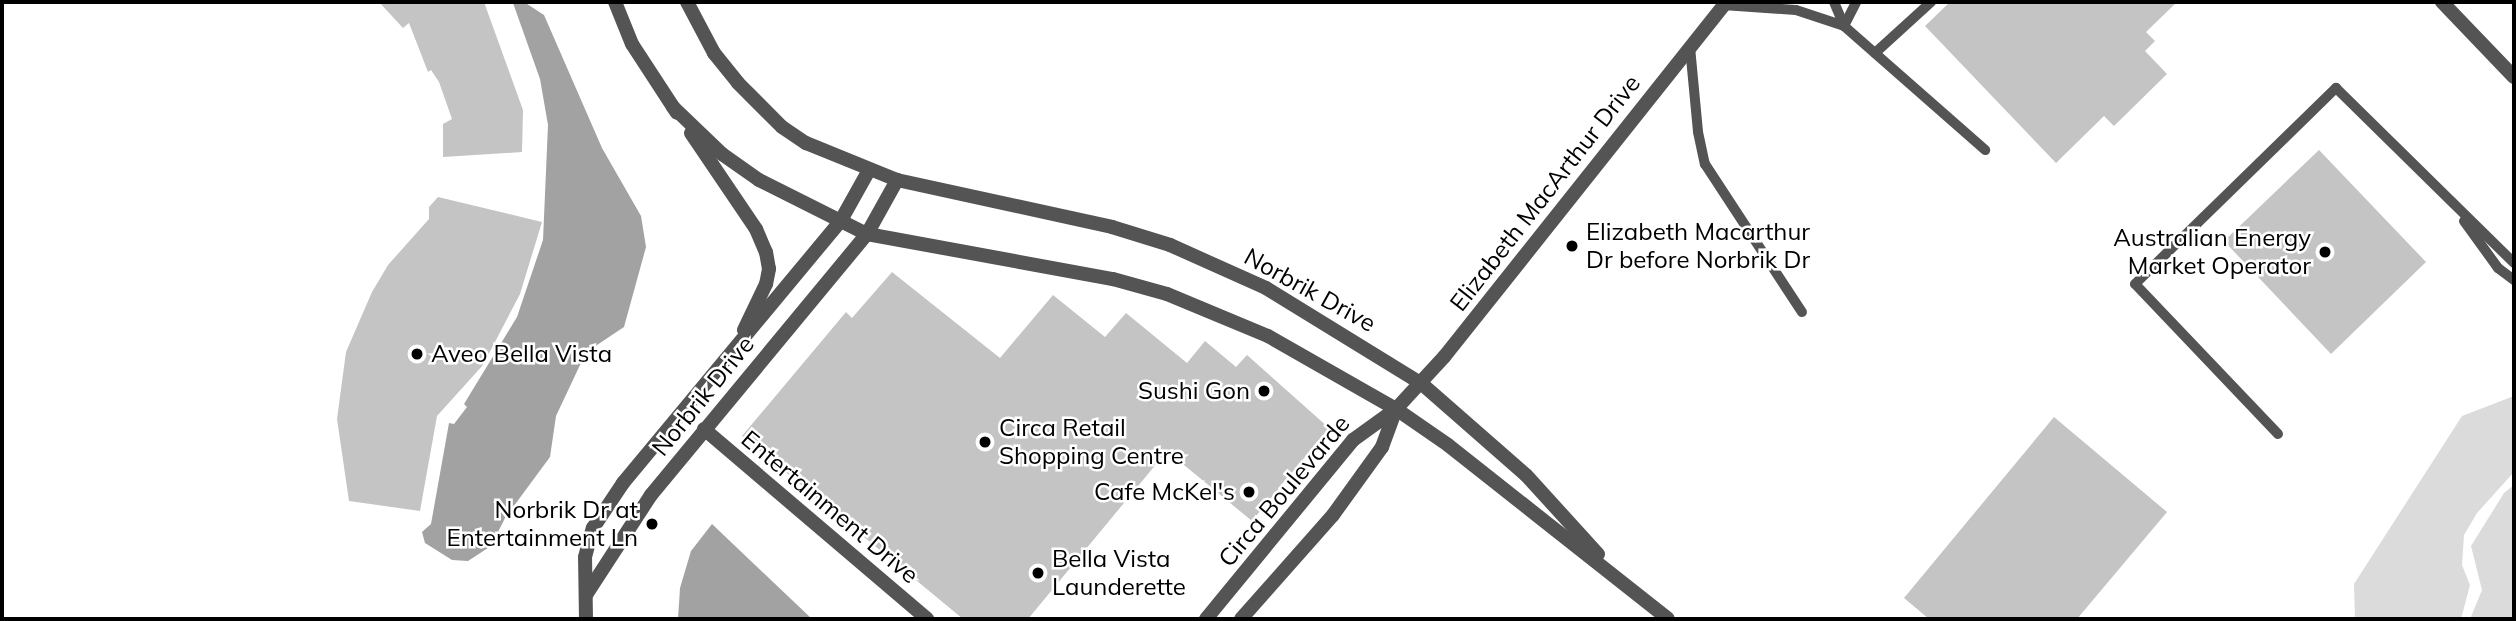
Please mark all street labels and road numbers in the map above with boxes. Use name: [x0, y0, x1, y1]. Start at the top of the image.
street label: Elizabeth MacArthur Drive: [1444, 69, 1646, 317]
street label: Norbrik Drive: [1239, 242, 1381, 338]
street label: Norbrik Drive: [646, 330, 760, 462]
street label: Circa Boulevarde: [1212, 410, 1356, 572]
street label: Entertainment Drive: [736, 425, 924, 589]

